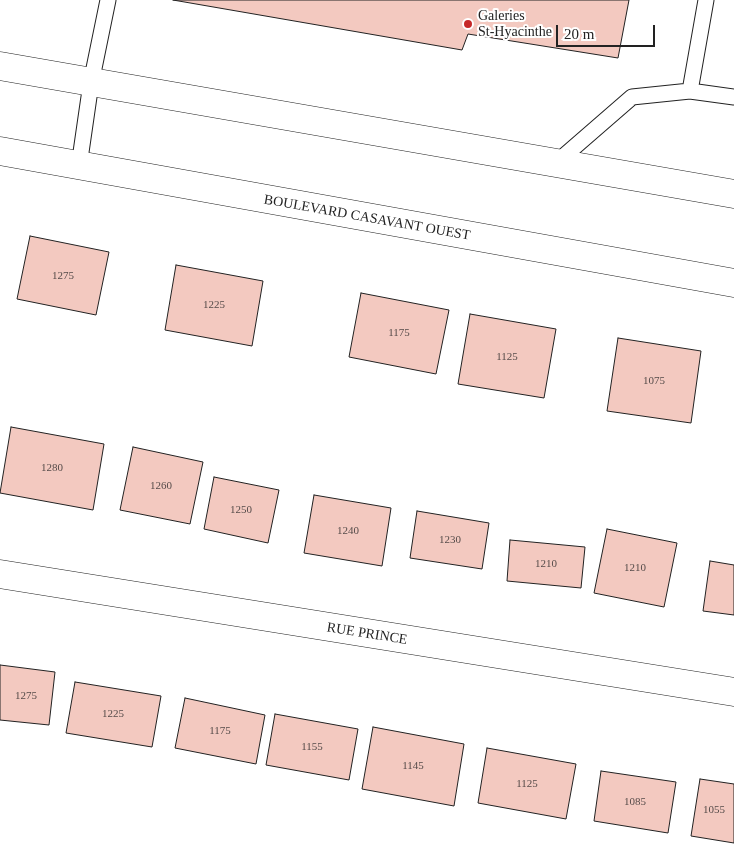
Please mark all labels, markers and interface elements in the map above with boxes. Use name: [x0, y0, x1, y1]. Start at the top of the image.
place label: Galeries St-Hyacinthe: [478, 8, 552, 40]
scale bar: [559, 15, 658, 47]
marker: Galeries St-Hyacinthe: [462, 18, 474, 30]
text: 20 m: [564, 26, 594, 42]
street label: BOULEVARD CASAVANT OUEST: [263, 192, 471, 244]
house number: 1275: [52, 269, 74, 283]
house number: 1225: [203, 298, 225, 312]
house number: 1175: [388, 326, 410, 340]
house number: 1125: [496, 350, 518, 364]
house number: 1075: [643, 374, 665, 388]
house number: 1280: [41, 461, 63, 475]
house number: 1260: [150, 479, 172, 493]
house number: 1250: [230, 503, 252, 517]
house number: 1240: [337, 524, 359, 538]
house number: 1230: [439, 533, 461, 547]
house number: 1210: [535, 557, 557, 571]
house number: 1210: [624, 561, 646, 575]
street label: RUE PRINCE: [326, 619, 408, 649]
house number: 1275: [15, 689, 37, 703]
house number: 1225: [102, 707, 124, 721]
house number: 1175: [209, 724, 231, 738]
house number: 1155: [301, 740, 323, 754]
house number: 1145: [402, 759, 424, 773]
house number: 1125: [516, 777, 538, 791]
house number: 1085: [624, 795, 646, 809]
house number: 1055: [703, 803, 725, 817]

